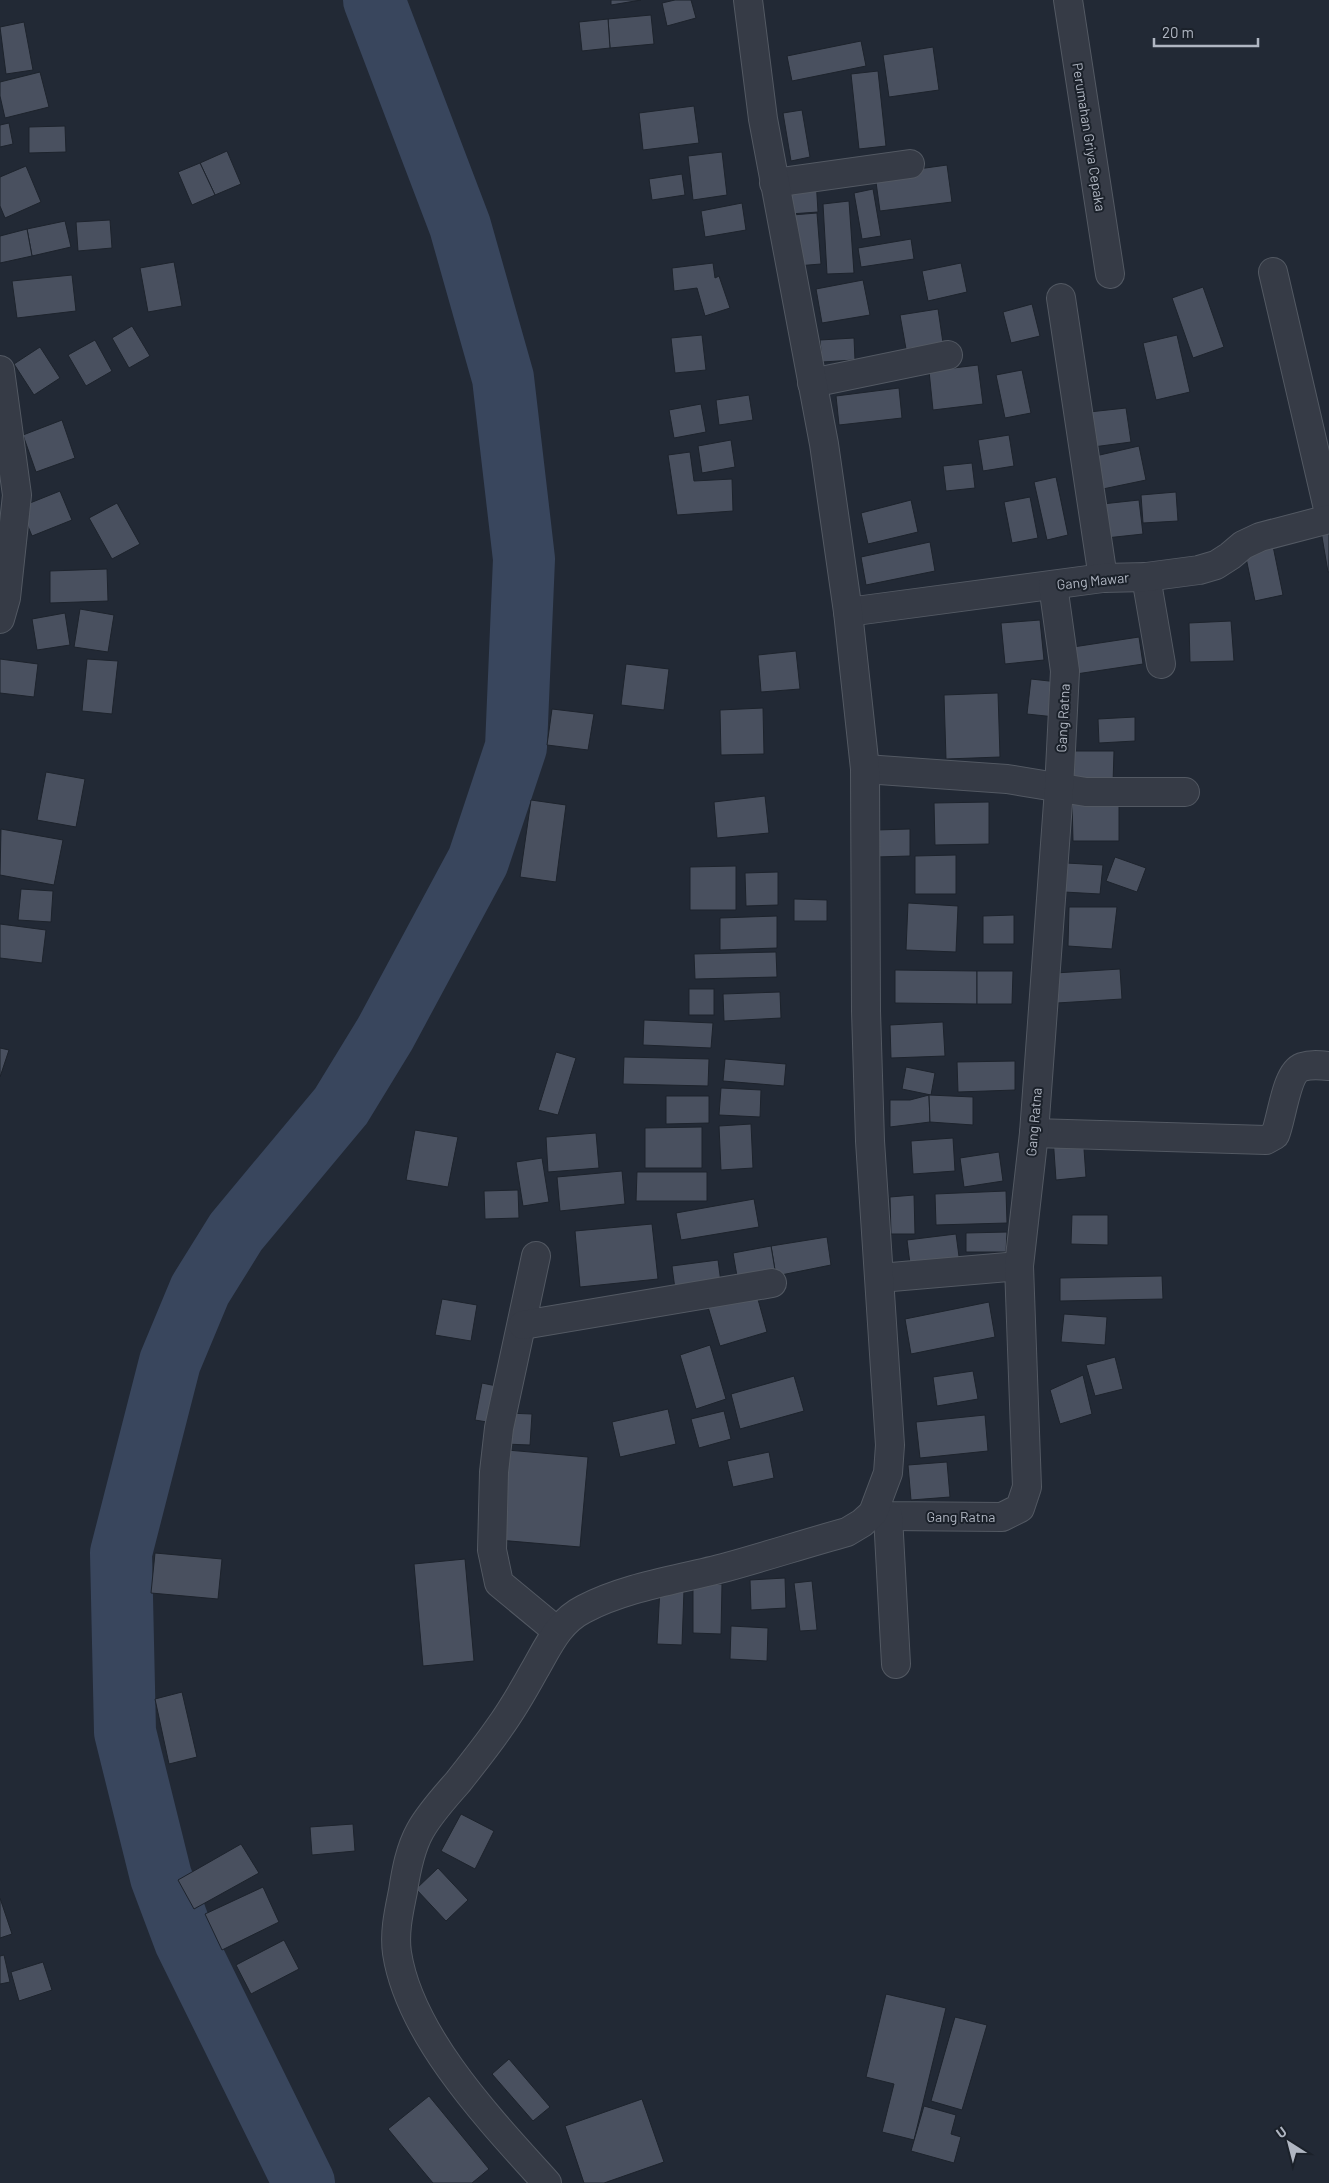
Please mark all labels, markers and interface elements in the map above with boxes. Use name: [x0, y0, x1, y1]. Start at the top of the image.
scale bar: [1154, 15, 1258, 47]
text: 20 m: [1162, 23, 1194, 41]
street label: Perumahan Griya Cepaka: [1069, 61, 1110, 212]
street label: Gang Mawar: [1056, 568, 1130, 593]
street label: Gang Ratna: [1052, 683, 1073, 753]
street label: Gang Ratna: [1022, 1087, 1045, 1157]
street label: Gang Ratna: [927, 1508, 995, 1525]
north arrow: [1264, 2118, 1314, 2168]
text: U: [1273, 2123, 1290, 2142]

